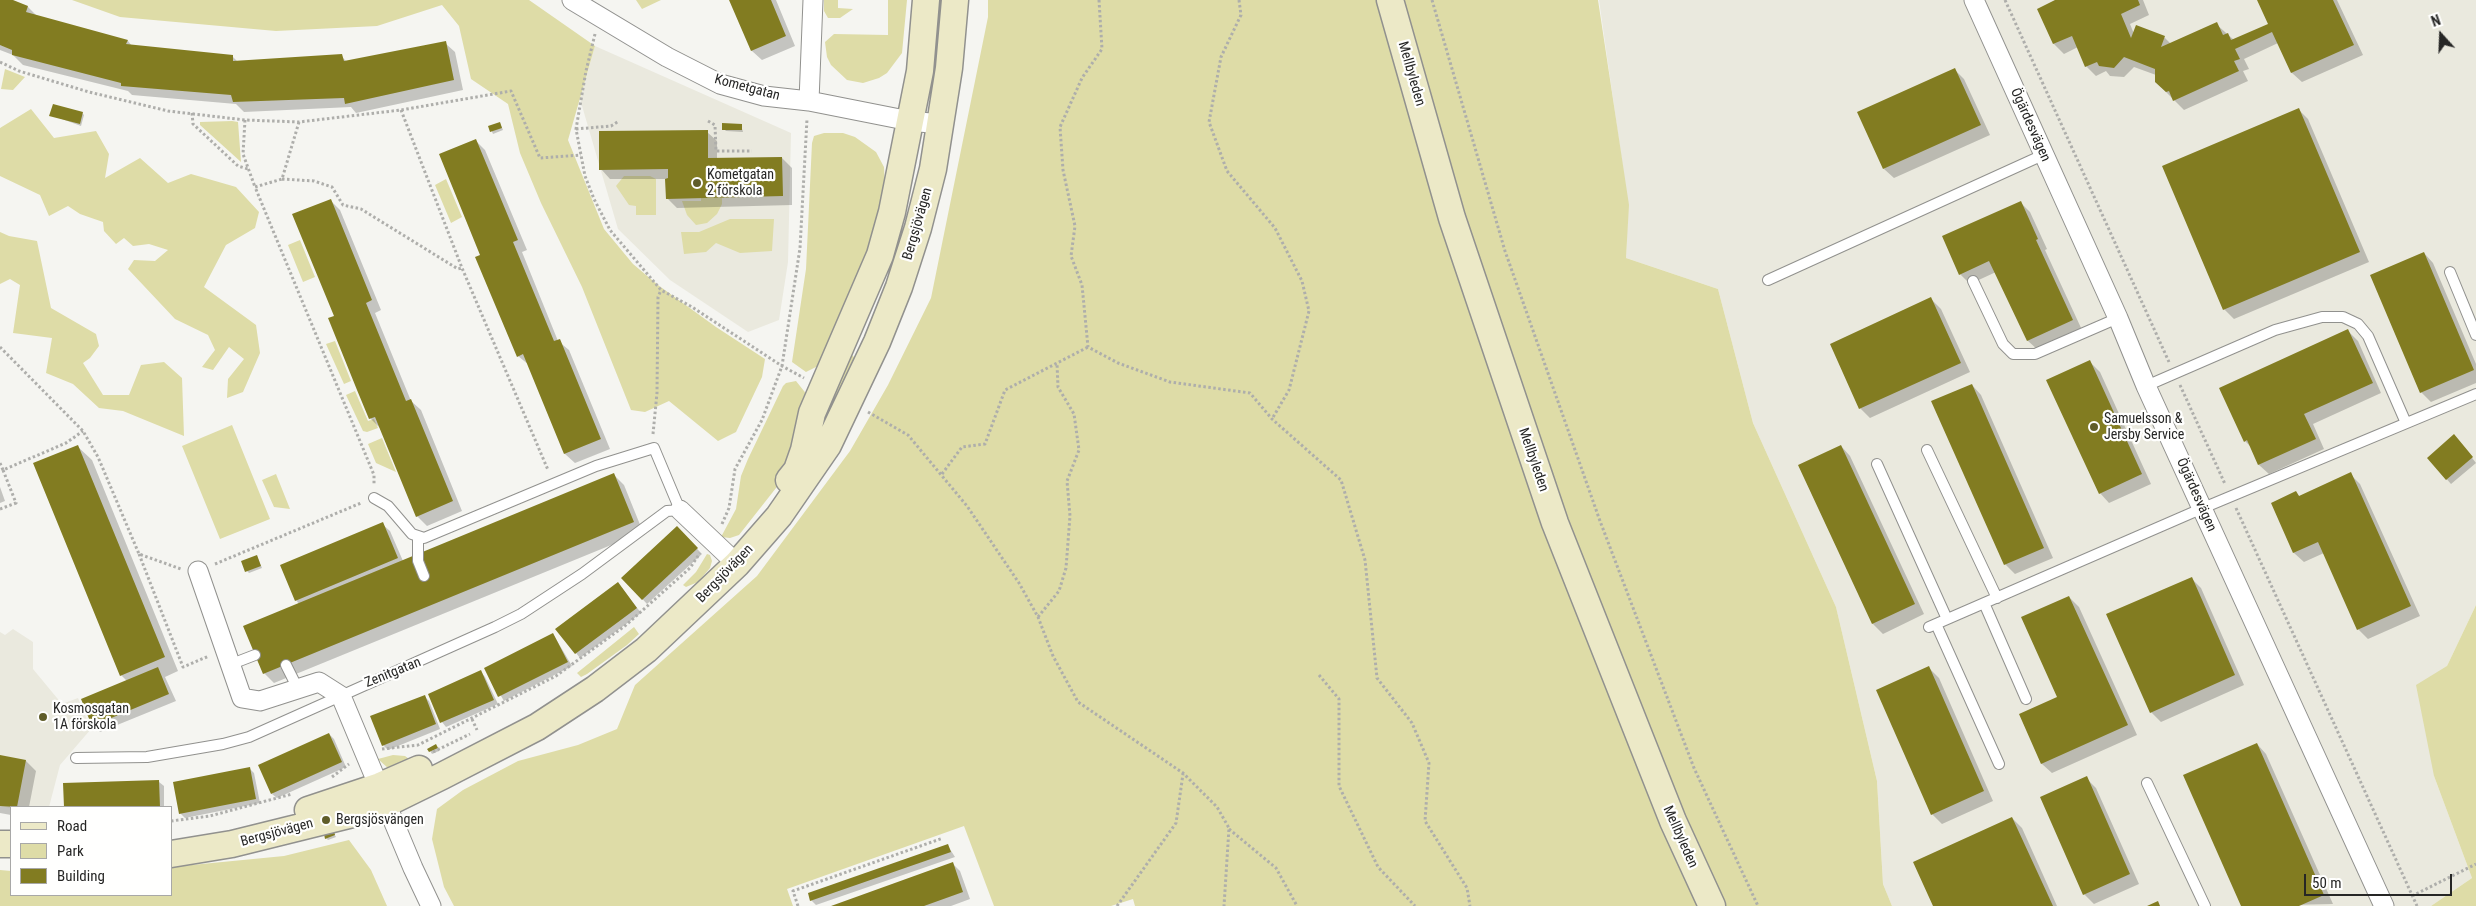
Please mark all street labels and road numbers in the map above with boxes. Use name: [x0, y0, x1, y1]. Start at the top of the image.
street label: Mellbyleden: [1394, 40, 1428, 108]
street label: Kometgatan: [712, 71, 782, 105]
street label: Ögärdesvägen: [2006, 86, 2054, 164]
street label: Bergsjövägen: [900, 186, 936, 262]
street label: Mellbyleden: [1514, 426, 1552, 494]
street label: Ögärdesvägen: [2172, 456, 2220, 534]
street label: Bergsjövägen: [693, 541, 757, 607]
street label: Zenitgatan: [362, 654, 424, 692]
street label: Mellbyleden: [1659, 803, 1701, 871]
street label: Bergsjövägen: [239, 815, 315, 851]

